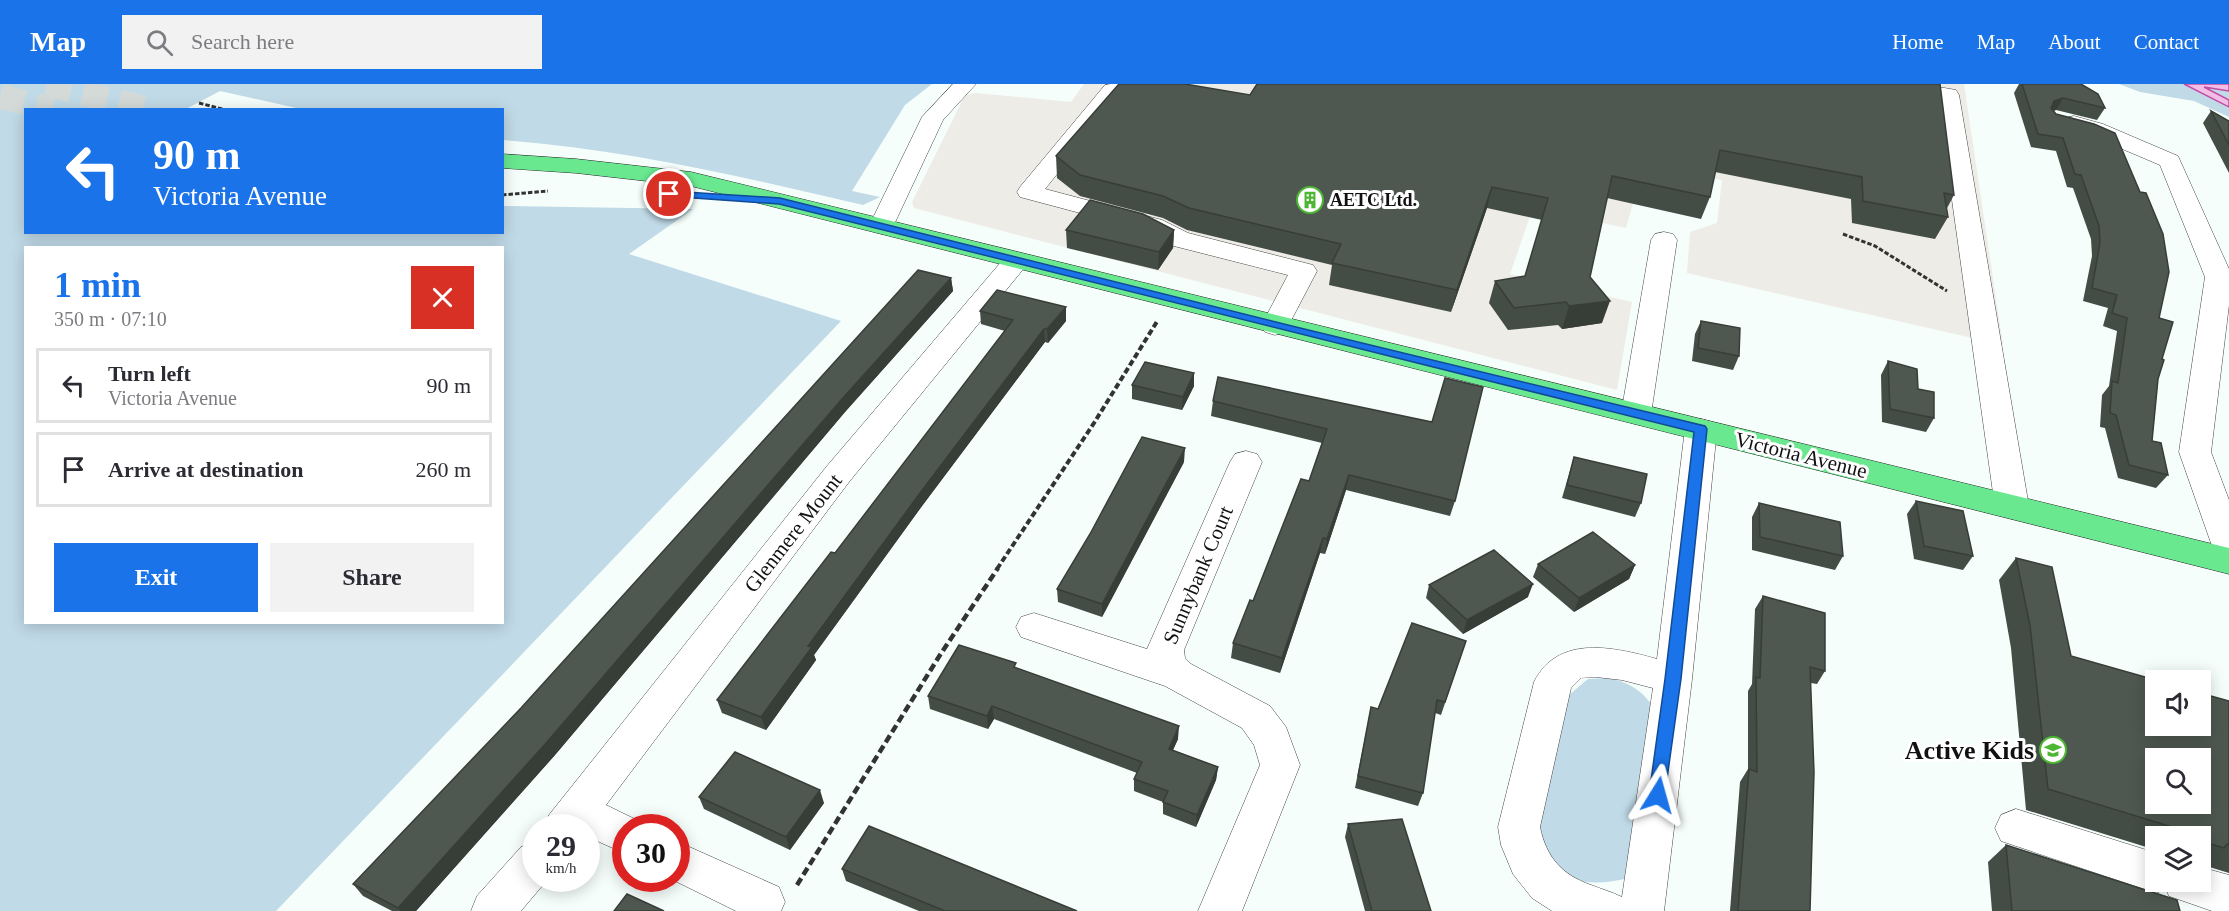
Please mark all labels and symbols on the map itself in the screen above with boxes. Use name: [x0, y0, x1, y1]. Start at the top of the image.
pin: [643, 168, 694, 219]
building icon: AETC Ltd.: [1295, 185, 1325, 215]
place label: AETC Ltd.: [1330, 190, 1417, 210]
street label: Victoria Avenue: [1732, 427, 1870, 483]
street label: Glenmere Mount: [739, 469, 847, 597]
street label: Sunnybank Court: [1158, 502, 1238, 648]
school or university icon: Active Kids: [2038, 735, 2068, 765]
place label: Active Kids: [1905, 736, 2034, 765]
position arrow: [1626, 763, 1690, 827]
speed limit sign: 30: [612, 814, 690, 892]

